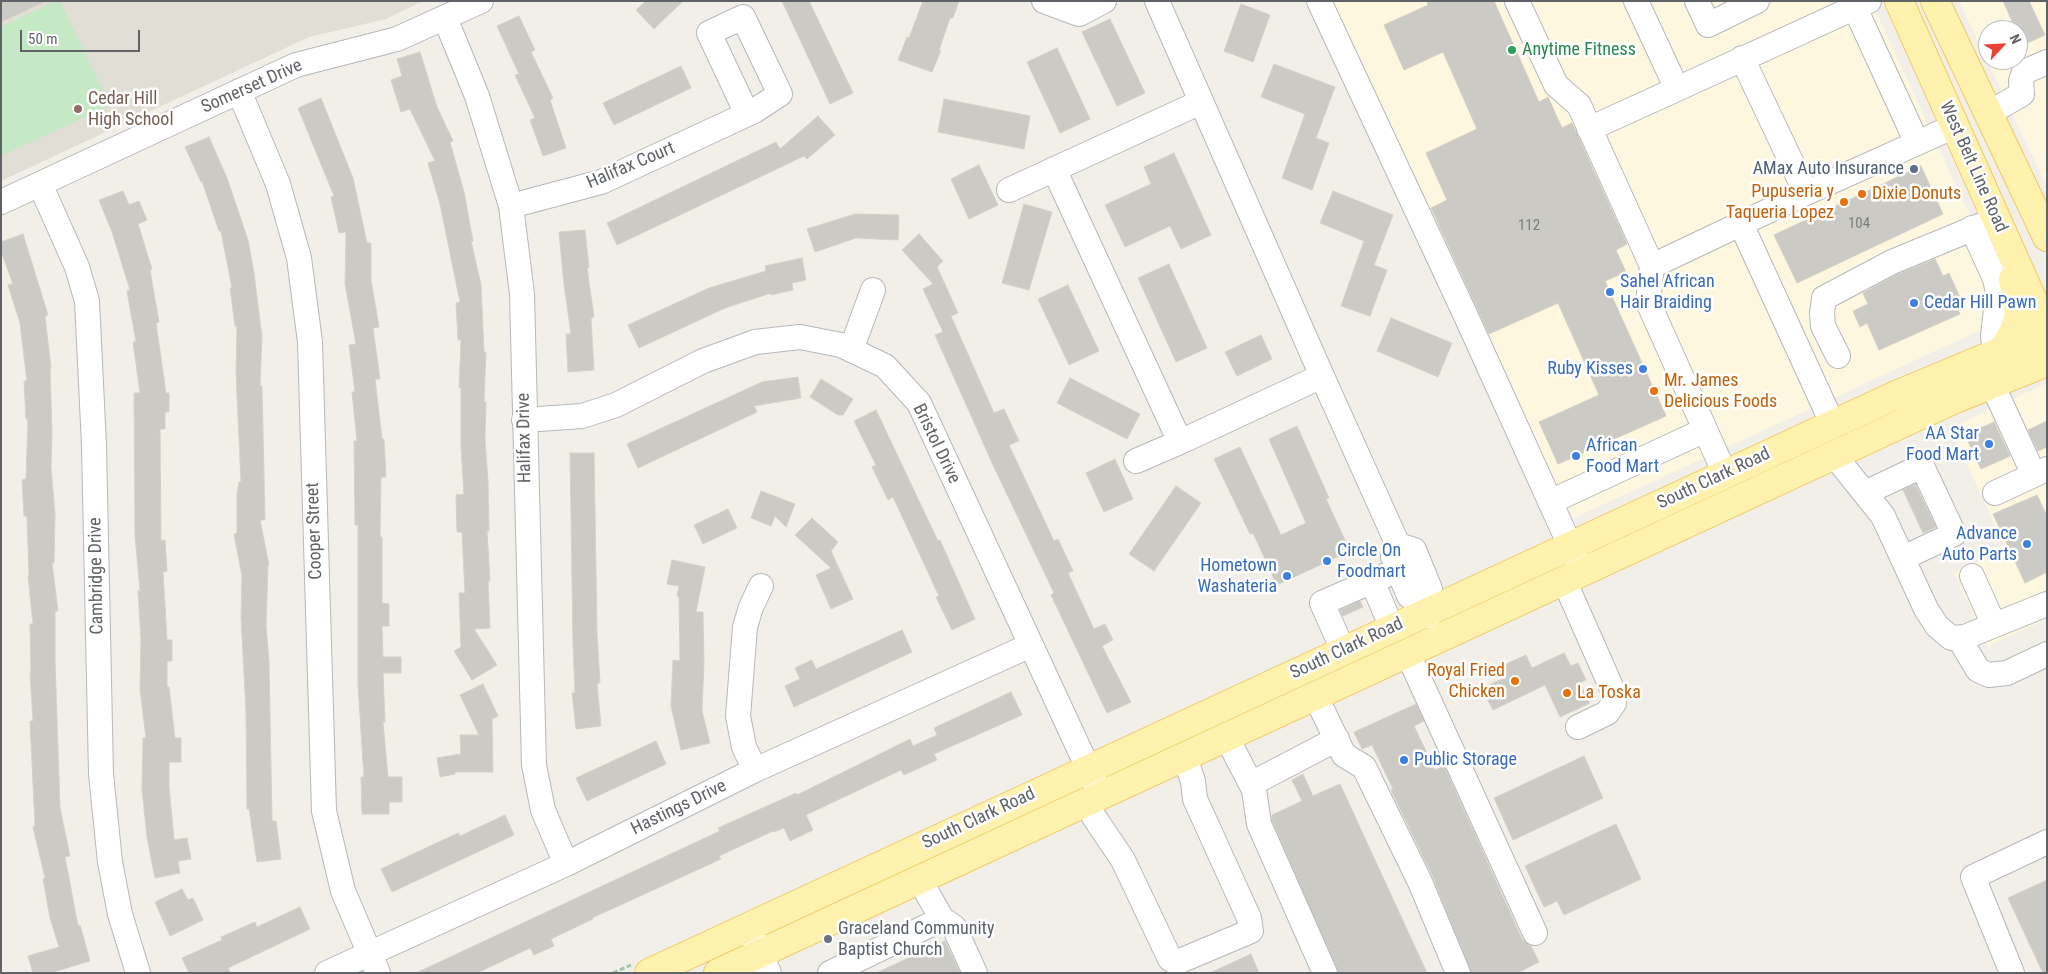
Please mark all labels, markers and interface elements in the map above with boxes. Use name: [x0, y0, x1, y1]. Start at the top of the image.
scale bar: [22, 20, 142, 52]
north arrow: [1978, 20, 2028, 70]
text: 50 m: [28, 30, 58, 48]
text: N: [2007, 32, 2025, 46]
place label: Anytime Fitness: [1522, 39, 1636, 61]
marker: Anytime Fitness: [1506, 44, 1518, 56]
street label: Somerset Drive: [198, 55, 306, 119]
place label: Cedar Hill High School: [88, 88, 174, 130]
street label: West Belt Line Road: [1934, 98, 2012, 236]
marker: Cedar Hill High School: [72, 103, 84, 115]
street label: Halifax Court: [584, 138, 678, 194]
place label: AMax Auto Insurance: [1753, 158, 1904, 180]
marker: AMax Auto Insurance: [1908, 163, 1920, 175]
place label: Pupuseria y Taqueria Lopez: [1726, 181, 1834, 223]
place label: Dixie Donuts: [1872, 183, 1961, 205]
marker: Dixie Donuts: [1856, 188, 1868, 200]
marker: Pupuseria y Taqueria Lopez: [1838, 196, 1850, 208]
house number: 104: [1848, 215, 1870, 233]
house number: 112: [1518, 217, 1540, 235]
place label: Sahel African Hair Braiding: [1620, 271, 1715, 314]
marker: Sahel African Hair Braiding: [1604, 286, 1616, 298]
place label: Cedar Hill Pawn: [1924, 292, 2036, 314]
marker: Cedar Hill Pawn: [1908, 297, 1920, 309]
place label: Ruby Kisses: [1547, 358, 1633, 380]
marker: Ruby Kisses: [1637, 363, 1649, 375]
place label: Mr. James Delicious Foods: [1664, 370, 1777, 412]
marker: Mr. James Delicious Foods: [1648, 385, 1660, 397]
street label: Halifax Drive: [513, 393, 537, 483]
street label: Bristol Drive: [907, 401, 965, 487]
place label: AA Star Food Mart: [1906, 423, 1979, 466]
place label: African Food Mart: [1586, 435, 1659, 478]
marker: AA Star Food Mart: [1983, 438, 1995, 450]
street label: South Clark Road: [1654, 443, 1774, 515]
marker: African Food Mart: [1570, 450, 1582, 462]
street label: Cooper Street: [303, 482, 327, 580]
street label: Cambridge Drive: [85, 517, 109, 635]
place label: Advance Auto Parts: [1942, 523, 2017, 566]
marker: Advance Auto Parts: [2021, 538, 2033, 550]
place label: Circle On Foodmart: [1337, 540, 1406, 582]
place label: Hometown Washateria: [1197, 555, 1277, 598]
marker: Circle On Foodmart: [1321, 555, 1333, 567]
marker: Hometown Washateria: [1281, 570, 1293, 582]
street label: South Clark Road: [1287, 613, 1407, 685]
place label: Royal Fried Chicken: [1427, 660, 1505, 702]
marker: Royal Fried Chicken: [1509, 675, 1521, 687]
place label: La Toska: [1577, 682, 1641, 704]
marker: La Toska: [1561, 687, 1573, 699]
place label: Public Storage: [1414, 749, 1517, 771]
marker: Public Storage: [1398, 754, 1410, 766]
street label: Hastings Drive: [628, 776, 730, 840]
street label: South Clark Road: [919, 783, 1039, 855]
place label: Graceland Community Baptist Church: [838, 918, 994, 961]
marker: Graceland Community Baptist Church: [822, 933, 834, 945]

